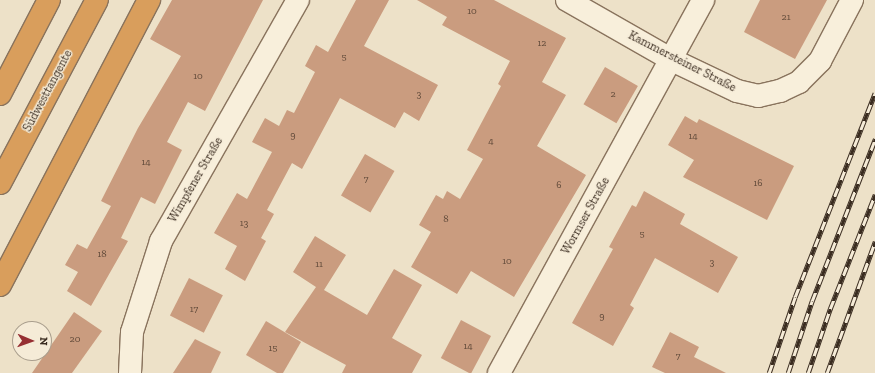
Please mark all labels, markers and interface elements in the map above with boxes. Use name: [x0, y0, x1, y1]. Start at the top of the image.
house number: 10: [467, 6, 477, 18]
house number: 21: [782, 12, 790, 24]
street label: Kammersteiner Straße: [626, 29, 738, 95]
house number: 12: [538, 38, 546, 50]
street label: Südwesttangente: [20, 48, 76, 134]
house number: 5: [341, 52, 347, 64]
house number: 10: [193, 71, 203, 83]
house number: 3: [417, 89, 421, 101]
house number: 2: [610, 89, 616, 101]
house number: 9: [290, 130, 296, 142]
house number: 14: [688, 131, 698, 143]
street label: Wimpfener Straße: [166, 135, 226, 225]
house number: 4: [488, 136, 494, 148]
house number: 14: [141, 157, 151, 169]
house number: 7: [364, 174, 368, 186]
street label: Wormser Straße: [559, 175, 613, 257]
house number: 16: [753, 178, 763, 190]
house number: 6: [556, 180, 562, 192]
house number: 8: [443, 214, 449, 226]
house number: 13: [240, 218, 248, 230]
house number: 5: [639, 229, 645, 241]
house number: 18: [97, 249, 107, 261]
house number: 10: [502, 256, 512, 268]
house number: 3: [710, 257, 714, 269]
house number: 11: [315, 259, 323, 271]
house number: 17: [190, 304, 198, 316]
house number: 9: [599, 311, 605, 323]
north arrow: [12, 321, 52, 361]
house number: 20: [70, 334, 80, 346]
text: N: [37, 337, 50, 346]
house number: 14: [463, 341, 473, 353]
house number: 15: [269, 343, 277, 355]
house number: 7: [676, 351, 680, 363]

